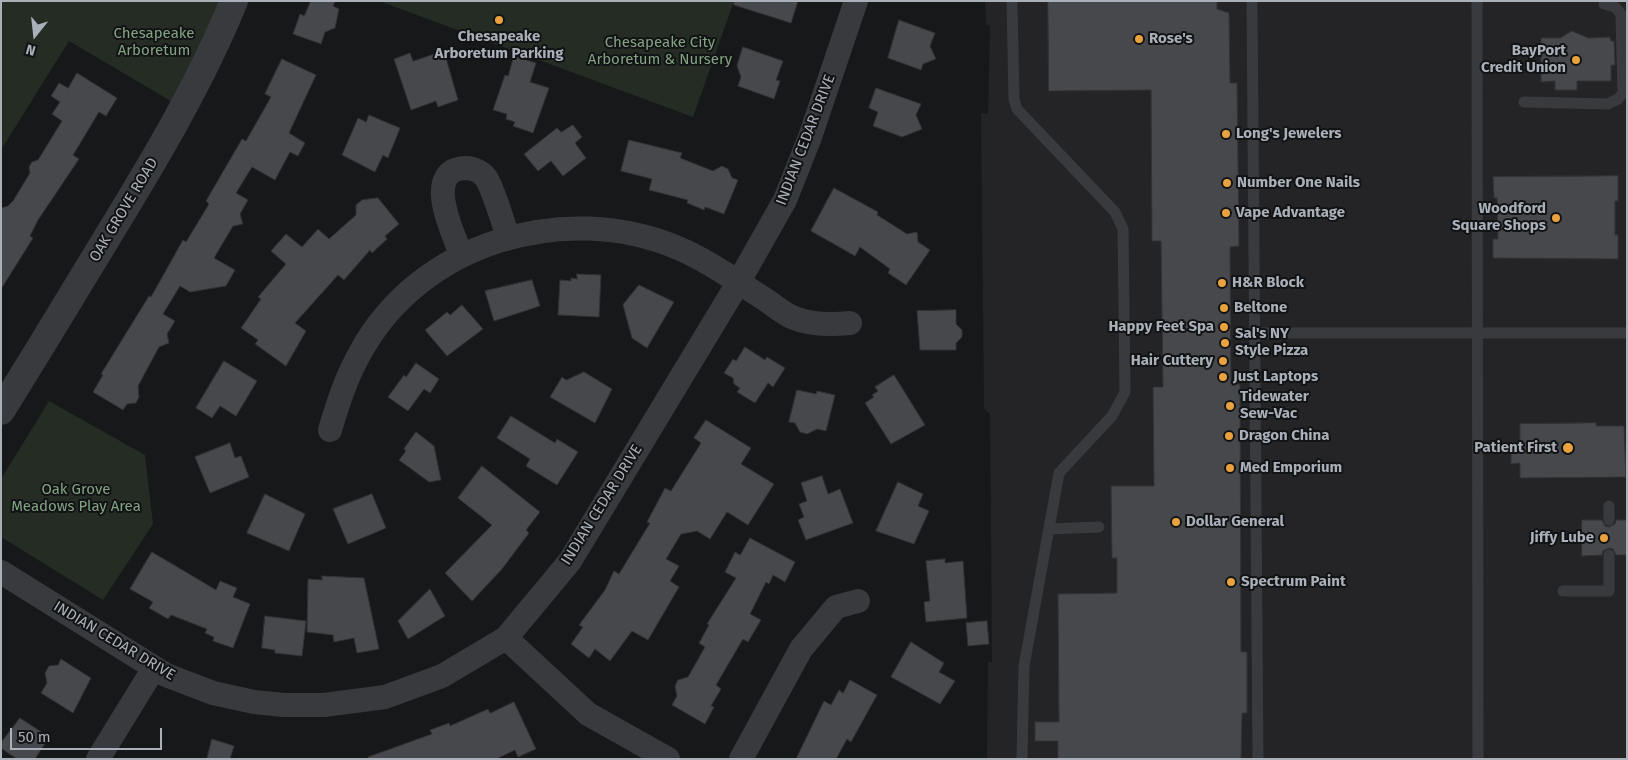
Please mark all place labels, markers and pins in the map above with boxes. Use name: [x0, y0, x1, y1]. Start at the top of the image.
marker: Chesapeake Arboretum Parking: [493, 14, 505, 26]
place label: Chesapeake Arboretum Parking: [435, 28, 563, 63]
place label: Rose's: [1149, 30, 1193, 48]
marker: Rose's: [1133, 33, 1145, 45]
place label: BayPort Credit Union: [1481, 42, 1566, 77]
marker: BayPort Credit Union: [1570, 54, 1582, 66]
place label: Long's Jewelers: [1236, 125, 1342, 143]
marker: Long's Jewelers: [1220, 128, 1232, 140]
place label: Number One Nails: [1237, 174, 1360, 192]
marker: Number One Nails: [1221, 177, 1233, 189]
place label: Woodford Square Shops: [1452, 200, 1546, 235]
place label: Vape Advantage: [1236, 204, 1345, 222]
marker: Vape Advantage: [1220, 207, 1232, 219]
marker: Woodford Square Shops: [1550, 212, 1562, 224]
place label: H&R Block: [1232, 274, 1304, 292]
marker: H&R Block: [1216, 277, 1228, 289]
place label: Beltone: [1234, 299, 1287, 317]
marker: Beltone: [1218, 302, 1230, 314]
place label: Happy Feet Spa: [1108, 318, 1214, 336]
marker: Happy Feet Spa: [1218, 321, 1230, 333]
place label: Sal's NY Style Pizza: [1235, 325, 1308, 360]
marker: Sal's NY Style Pizza: [1219, 337, 1231, 349]
place label: Hair Cuttery: [1131, 352, 1213, 370]
marker: Hair Cuttery: [1217, 355, 1229, 367]
place label: Just Laptops: [1233, 368, 1318, 386]
marker: Just Laptops: [1217, 371, 1229, 383]
place label: Tidewater Sew-Vac: [1240, 388, 1309, 423]
marker: Tidewater Sew-Vac: [1224, 400, 1236, 412]
place label: Dragon China: [1239, 427, 1329, 445]
marker: Dragon China: [1223, 430, 1235, 442]
place label: Patient First: [1474, 439, 1557, 457]
marker: Patient First: [1561, 441, 1575, 455]
place label: Med Emporium: [1240, 459, 1342, 477]
marker: Med Emporium: [1224, 462, 1236, 474]
place label: Dollar General: [1186, 513, 1284, 531]
marker: Dollar General: [1170, 516, 1182, 528]
place label: Jiffy Lube: [1530, 529, 1594, 547]
marker: Jiffy Lube: [1598, 532, 1610, 544]
place label: Spectrum Paint: [1241, 573, 1346, 591]
marker: Spectrum Paint: [1225, 576, 1237, 588]

